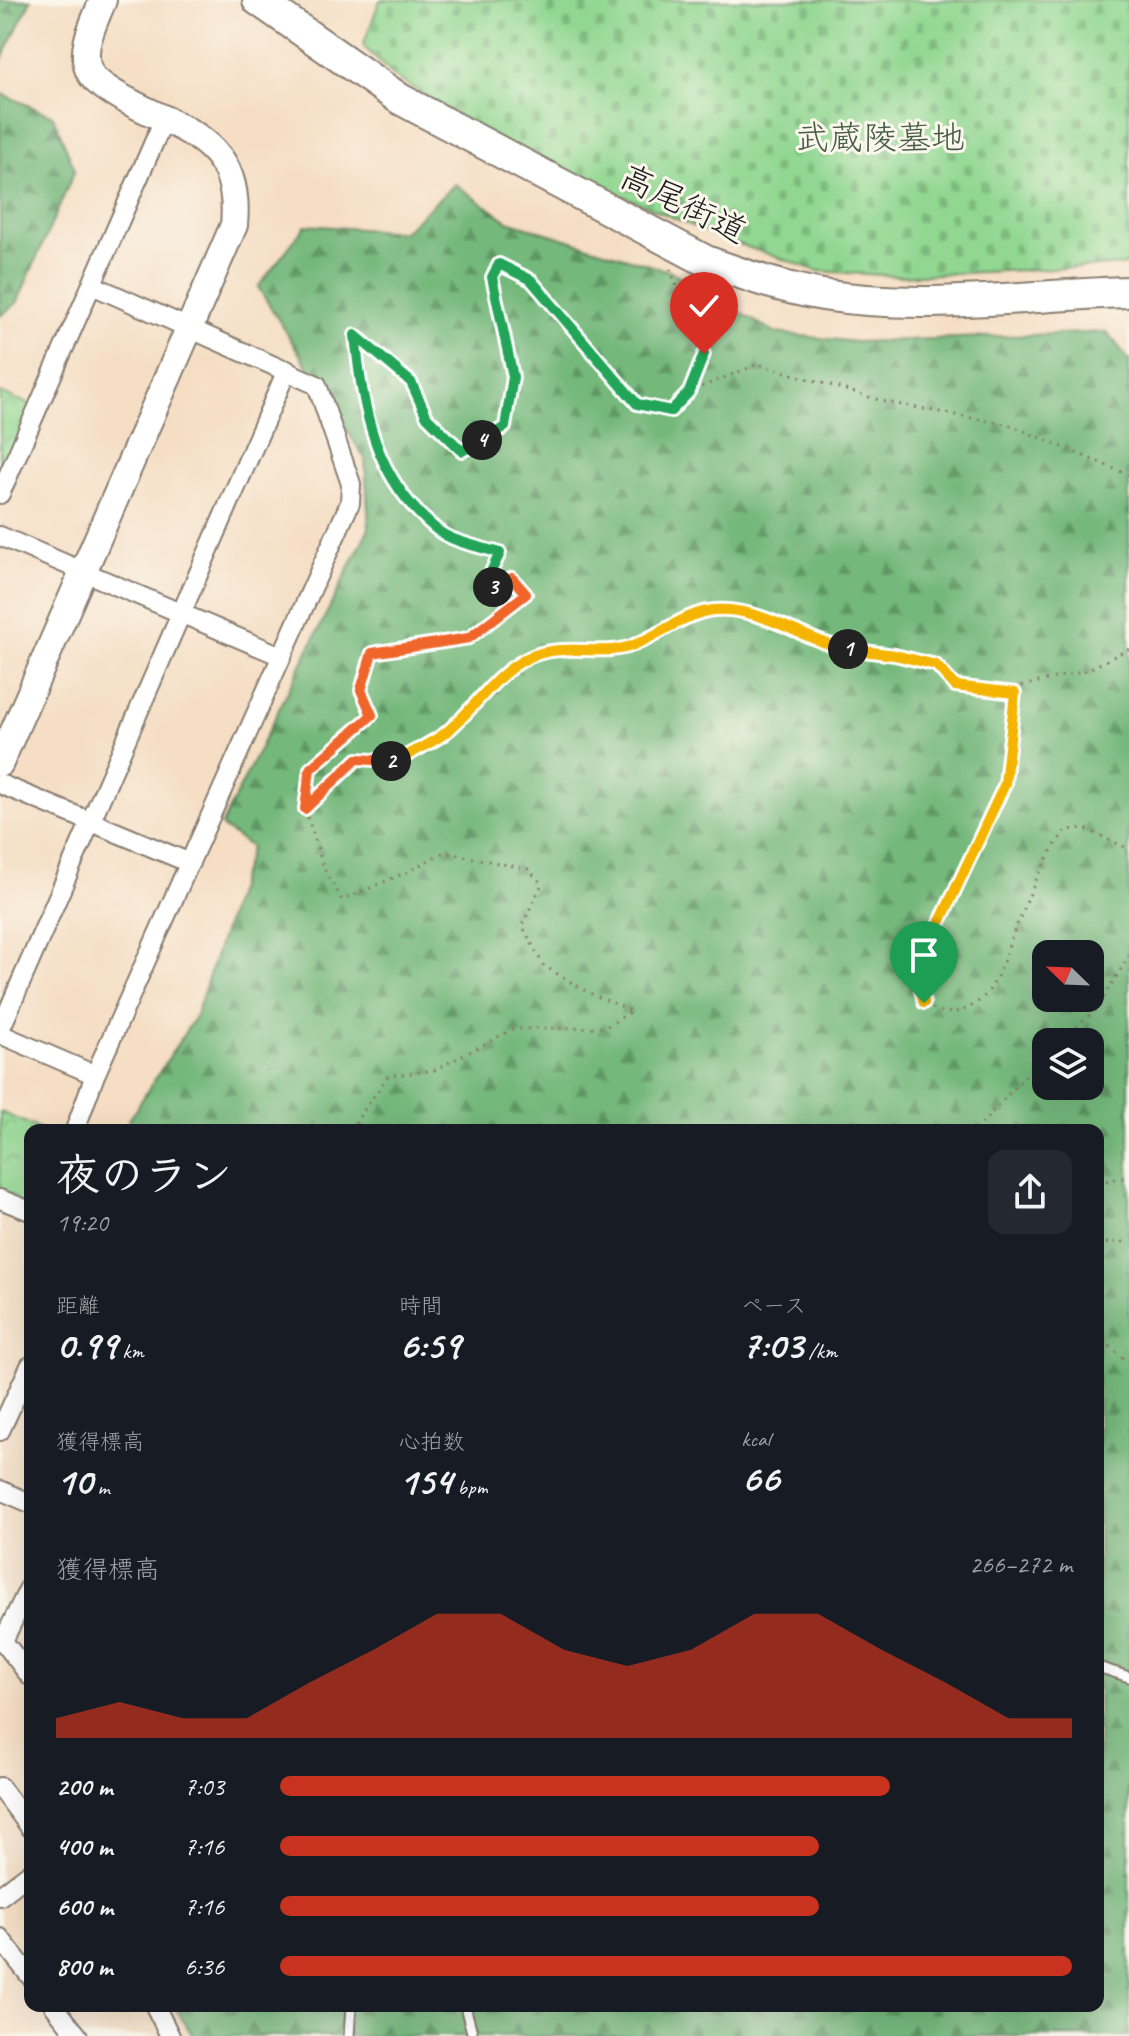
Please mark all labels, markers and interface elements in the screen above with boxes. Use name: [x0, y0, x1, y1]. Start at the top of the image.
park label: 武蔵陵墓地: [795, 116, 965, 159]
street label: 高尾街道: [613, 154, 754, 253]
pin: [670, 272, 738, 354]
icon: check: [682, 284, 726, 328]
pin: 4: [462, 420, 502, 460]
text: 4: [477, 426, 487, 454]
pin: 3: [473, 567, 513, 607]
text: 3: [488, 573, 498, 601]
pin: 1: [828, 629, 868, 669]
text: 1: [843, 635, 853, 663]
pin: 2: [371, 741, 411, 781]
text: 2: [386, 747, 396, 775]
pin: [890, 921, 958, 1003]
icon: arrive: [902, 933, 946, 977]
north arrow: [1032, 940, 1104, 1012]
map controls: [1032, 940, 1104, 1100]
button: layers: [1032, 1028, 1104, 1100]
text: 夜のラン: [56, 1148, 232, 1203]
button: share: [988, 1150, 1072, 1234]
text: 19:20: [56, 1206, 108, 1239]
text: 距離: [56, 1292, 100, 1320]
text: 時間: [399, 1292, 443, 1320]
text: ペース: [741, 1292, 806, 1320]
text: 0.99: [56, 1320, 117, 1370]
text: 6:59: [399, 1320, 460, 1370]
text: 7:03: [741, 1320, 803, 1370]
text: km: [117, 1337, 144, 1365]
text: /km: [803, 1337, 837, 1365]
text: kcal: [741, 1425, 770, 1453]
text: 獲得標高: [56, 1428, 144, 1456]
text: 心拍数: [399, 1428, 465, 1456]
text: 66: [741, 1453, 779, 1503]
text: 10: [56, 1456, 92, 1506]
text: 154: [399, 1456, 452, 1506]
text: m: [92, 1473, 110, 1501]
text: bpm: [452, 1473, 488, 1501]
text: 266–272 m: [969, 1548, 1072, 1581]
text: 獲得標高: [56, 1553, 160, 1586]
text: 200 m: [56, 1770, 112, 1803]
text: 7:03: [184, 1770, 224, 1803]
text: 400 m: [56, 1830, 112, 1863]
text: 7:16: [184, 1830, 224, 1863]
text: 600 m: [56, 1890, 113, 1923]
text: 7:16: [184, 1890, 224, 1923]
text: 800 m: [56, 1950, 112, 1983]
text: 6:36: [184, 1950, 224, 1983]

